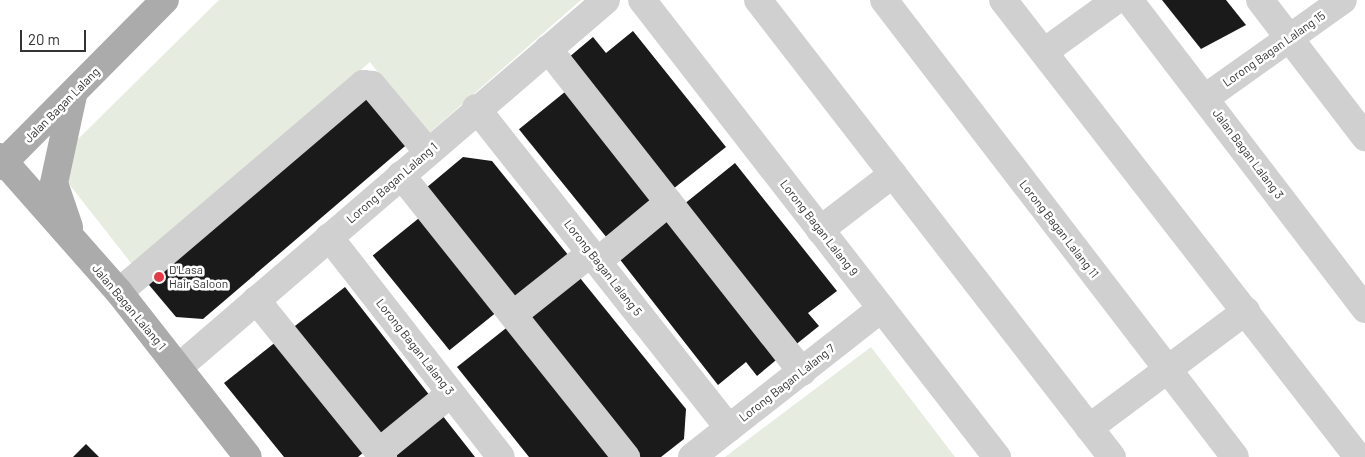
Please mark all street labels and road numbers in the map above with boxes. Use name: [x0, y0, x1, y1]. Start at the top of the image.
street label: Lorong Bagan Lalang 15: [1220, 8, 1328, 90]
street label: Jalan Bagan Lalang: [21, 64, 103, 146]
street label: Jalan Bagan Lalang 3: [1209, 106, 1287, 202]
street label: Lorong Bagan Lalang 1: [344, 140, 440, 226]
street label: Lorong Bagan Lalang 9: [777, 177, 861, 279]
street label: Lorong Bagan Lalang 11: [1016, 177, 1102, 281]
street label: Lorong Bagan Lalang 5: [561, 217, 645, 319]
street label: Jalan Bagan Lalang 1: [89, 261, 169, 353]
street label: Lorong Bagan Lalang 3: [373, 296, 457, 398]
street label: Lorong Bagan Lalang 7: [736, 341, 838, 425]

